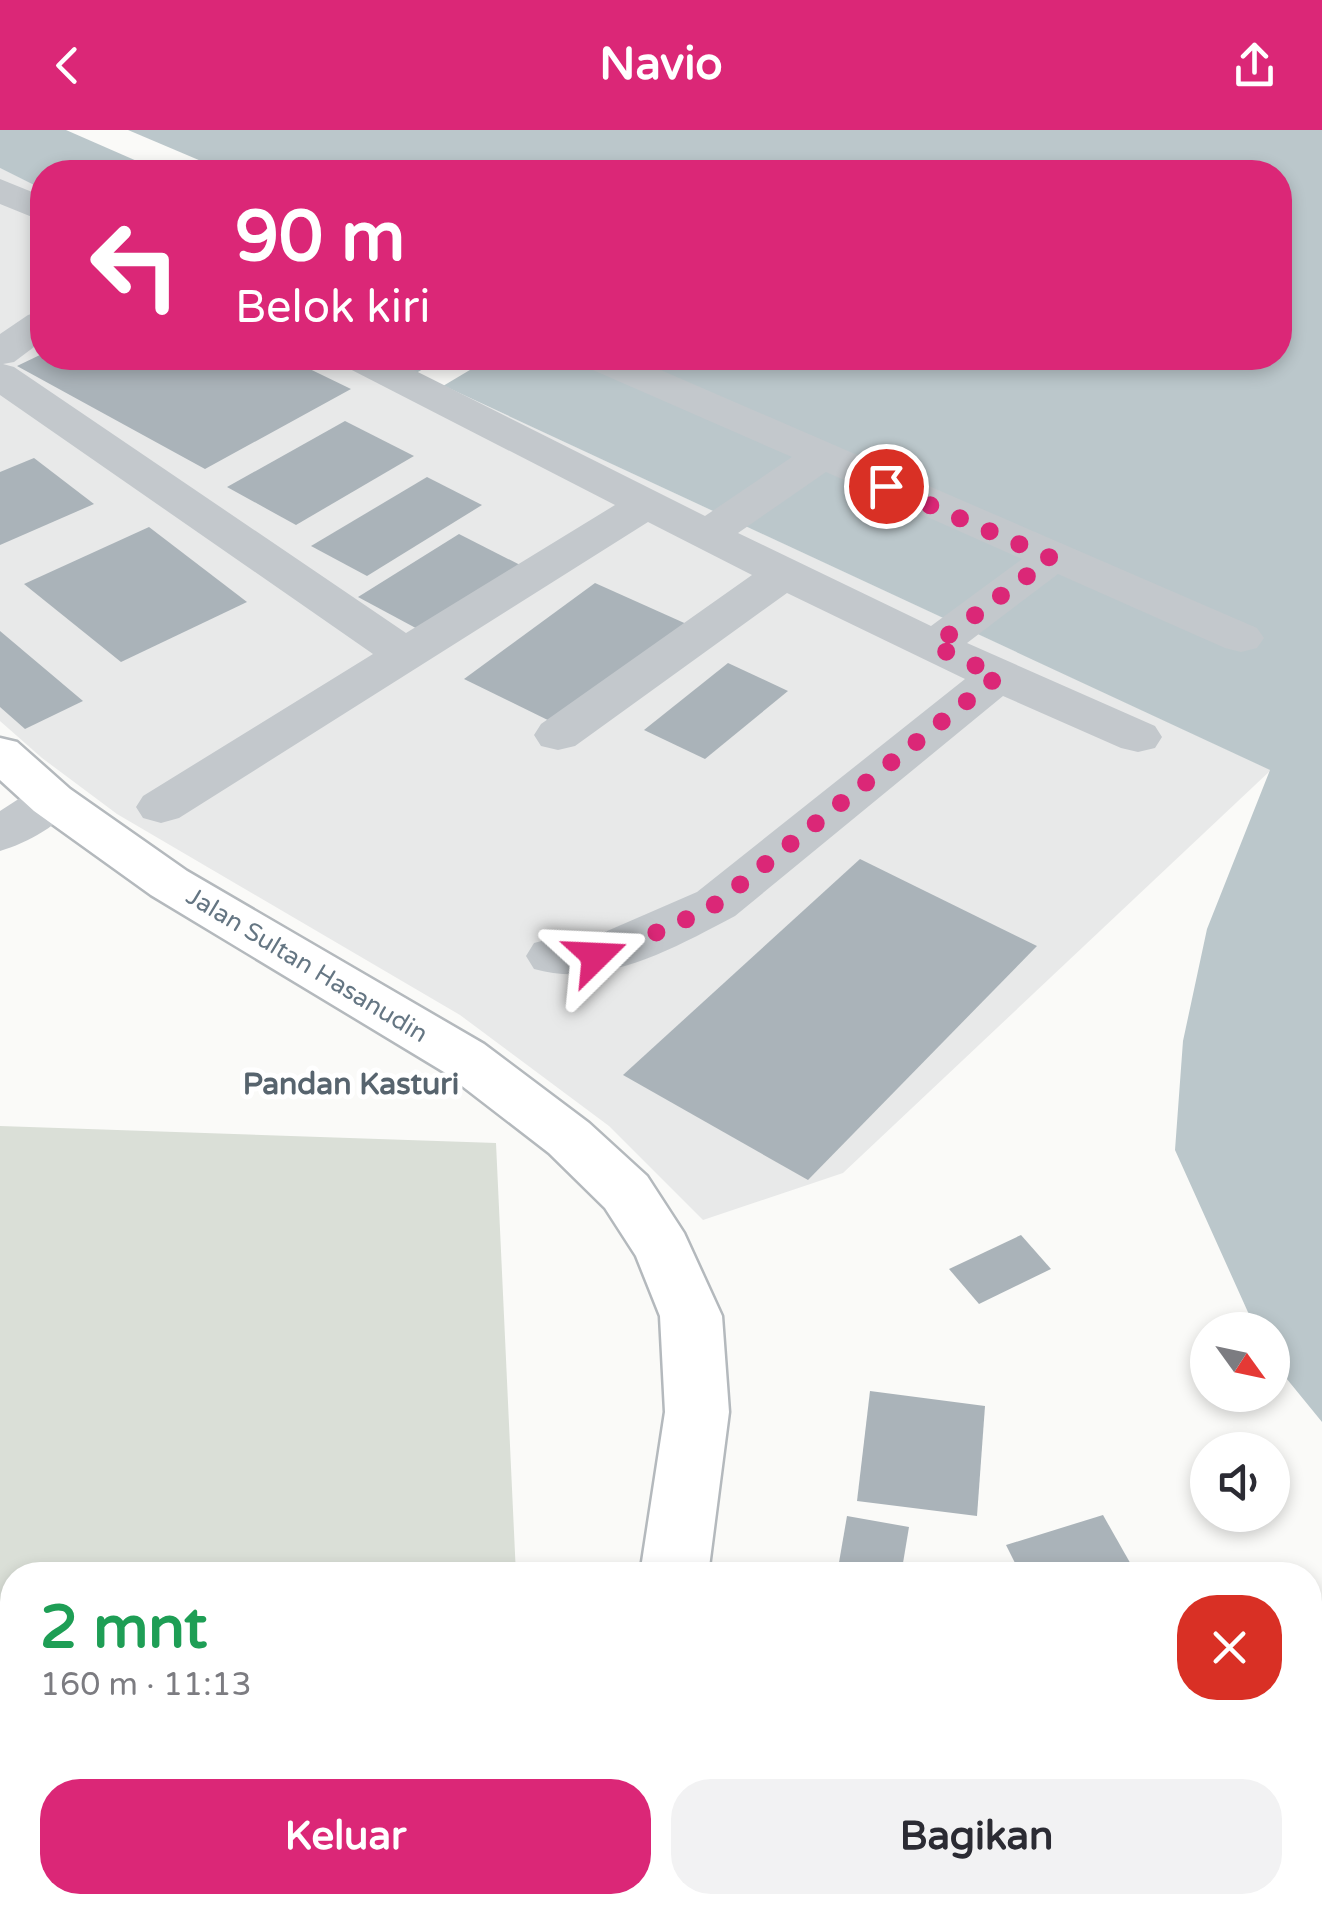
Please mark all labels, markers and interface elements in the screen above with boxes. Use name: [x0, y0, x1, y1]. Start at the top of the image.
icon: back: [40, 38, 95, 93]
text: Navio: [599, 38, 723, 92]
icon: share: [1227, 38, 1282, 93]
text: 90 m: [235, 196, 405, 280]
icon: left: [70, 200, 200, 330]
text: Belok kiri: [235, 281, 430, 335]
pin: [844, 444, 929, 529]
icon: arrive: [859, 459, 914, 514]
street label: Jalan Sultan Hasanudin: [181, 881, 433, 1049]
position arrow: [544, 904, 648, 1008]
district label: Pandan Kasturi: [243, 1066, 459, 1103]
north arrow: [1190, 1312, 1290, 1412]
map controls: [1190, 1312, 1290, 1532]
button: sound: [1190, 1432, 1290, 1532]
text: 2 mnt: [40, 1592, 207, 1664]
button: close: [1177, 1595, 1282, 1700]
text: 160 m · 11:13: [40, 1666, 252, 1704]
button: Keluar: [40, 1779, 651, 1894]
button: Bagikan: [671, 1779, 1282, 1894]

